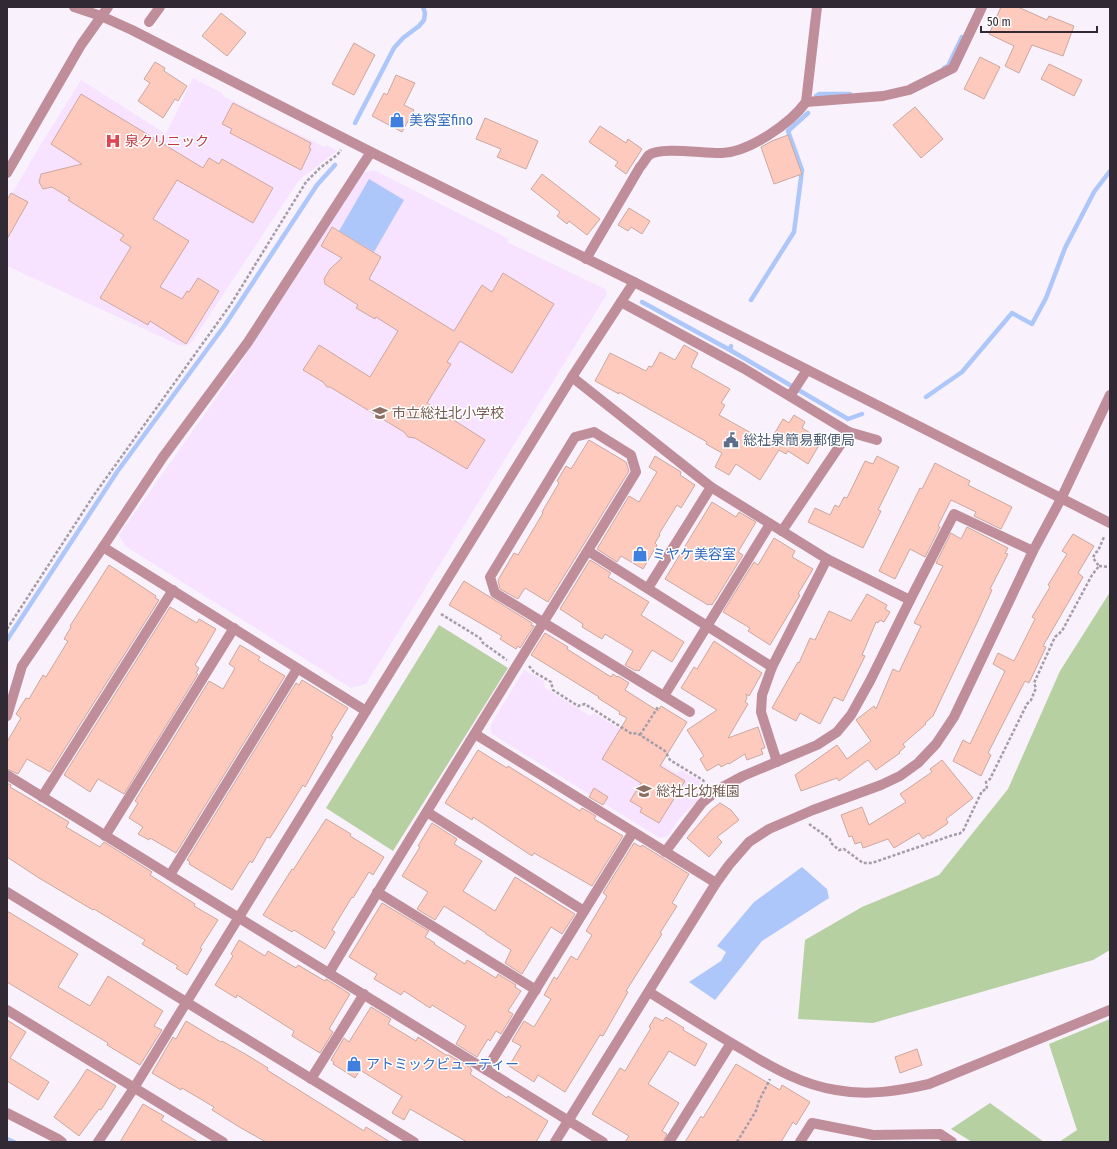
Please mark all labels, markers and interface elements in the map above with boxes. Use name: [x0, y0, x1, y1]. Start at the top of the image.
scale bar: [981, 8, 1097, 34]
text: 50 m: [987, 15, 1011, 29]
shop icon: 美容室fino: [388, 111, 406, 129]
place label: 美容室fino: [409, 112, 473, 129]
hospital icon: 泉クリニック: [104, 132, 122, 150]
place label: 泉クリニック: [125, 133, 209, 150]
school or university icon: 市立総社北小学校: [371, 404, 389, 422]
place label: 市立総社北小学校: [392, 405, 504, 422]
public building icon: 総社泉簡易郵便局: [722, 431, 740, 449]
place label: 総社泉簡易郵便局: [743, 432, 855, 449]
shop icon: ミヤケ美容室: [631, 545, 649, 563]
place label: ミヤケ美容室: [652, 546, 736, 563]
school or university icon: 総社北幼稚園: [635, 782, 653, 800]
place label: 総社北幼稚園: [656, 783, 740, 800]
shop icon: アトミックビューティー: [345, 1055, 363, 1073]
place label: アトミックビューティー: [366, 1056, 519, 1073]

